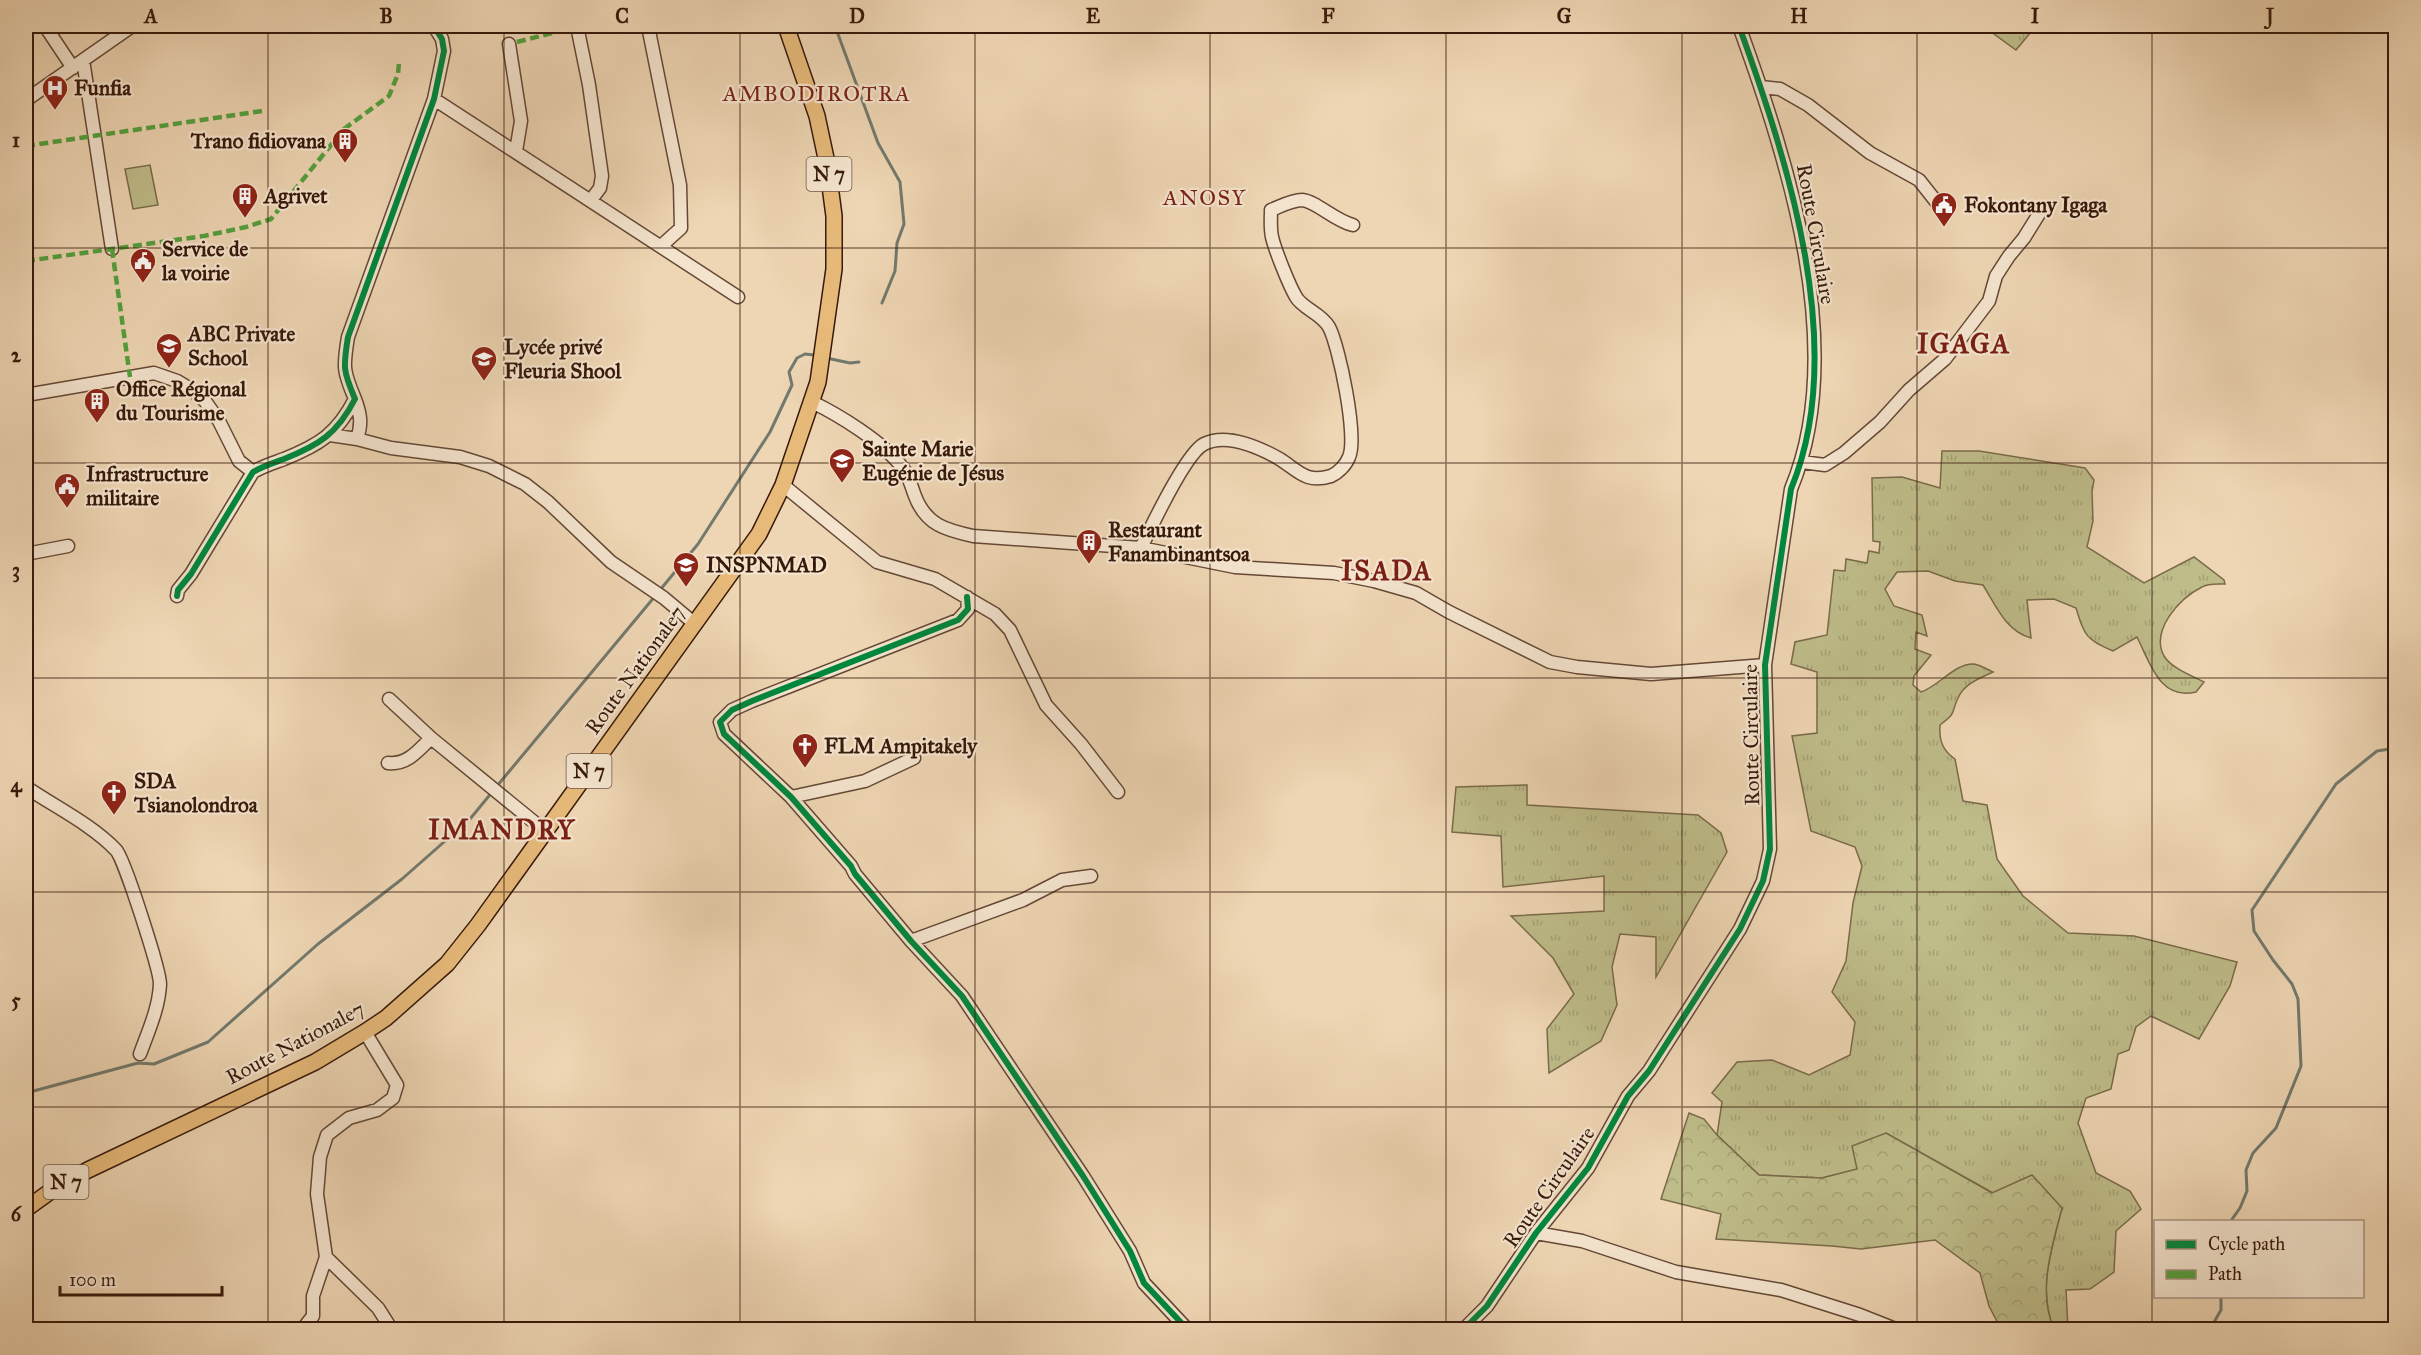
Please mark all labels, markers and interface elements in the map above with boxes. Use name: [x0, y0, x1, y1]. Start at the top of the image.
text: A: [142, 4, 158, 28]
text: B: [379, 4, 393, 28]
text: C: [615, 4, 629, 28]
text: D: [849, 4, 865, 28]
text: E: [1086, 4, 1101, 28]
text: F: [1321, 4, 1335, 28]
text: G: [1557, 4, 1572, 28]
text: H: [1790, 4, 1808, 28]
text: I: [2031, 4, 2040, 28]
text: J: [2263, 4, 2275, 30]
hospital icon: Funfia: [40, 73, 70, 111]
place label: Funfia: [74, 75, 132, 101]
district label: AMBODIROTRA: [722, 80, 911, 107]
building icon: Trano fidiovana: [330, 126, 360, 164]
text: 1: [12, 128, 20, 152]
place label: Trano fidiovana: [190, 128, 327, 154]
road number: N 7: [806, 157, 852, 191]
street label: Route Circulaire: [1791, 162, 1841, 306]
building icon: Agrivet: [230, 181, 260, 219]
place label: Agrivet: [262, 183, 328, 209]
district label: ANOSY: [1162, 184, 1247, 211]
public building icon: Fokontany Igaga: [1929, 190, 1959, 228]
place label: Fokontany Igaga: [1964, 192, 2108, 218]
place label: Service de la voirie: [161, 236, 248, 286]
public building icon: Service de la voirie: [128, 246, 158, 284]
place label: ABC Private School: [186, 321, 296, 371]
district label: IGAGA: [1917, 327, 2011, 360]
school or university icon: ABC Private School: [154, 331, 184, 369]
place label: Lycée privé Fleuria Shool: [504, 334, 622, 384]
text: 2: [11, 343, 22, 367]
school or university icon: Lycée privé Fleuria Shool: [469, 344, 499, 382]
place label: Office Régional du Tourisme: [116, 376, 248, 426]
building icon: Office Régional du Tourisme: [82, 386, 112, 424]
place label: Sainte Marie Eugénie de Jésus: [862, 436, 1005, 487]
school or university icon: Sainte Marie Eugénie de Jésus: [827, 446, 857, 484]
place label: Infrastructure militaire: [85, 461, 209, 511]
public building icon: Infrastructure militaire: [52, 471, 82, 509]
place label: Restaurant Fanambinantsoa: [1108, 517, 1251, 567]
building icon: Restaurant Fanambinantsoa: [1074, 527, 1104, 565]
school or university icon: INSPNMAD: [671, 550, 701, 588]
place label: INSPNMAD: [706, 552, 827, 578]
district label: ISADA: [1341, 554, 1433, 587]
text: 3: [12, 558, 20, 583]
street label: Route Nationale7: [579, 600, 691, 740]
street label: Route Circulaire: [1737, 664, 1765, 806]
church icon: FLM Ampitakely: [790, 731, 820, 769]
place label: FLM Ampitakely: [824, 733, 978, 759]
road number: N 7: [566, 754, 612, 788]
place label: SDA Tsianolondroa: [133, 768, 259, 818]
text: 4: [10, 773, 22, 798]
church icon: SDA Tsianolondroa: [99, 778, 129, 816]
district label: IMANDRY: [428, 813, 576, 846]
text: 5: [11, 988, 21, 1012]
street label: Route Nationale7: [221, 996, 369, 1090]
street label: Route Circulaire: [1498, 1121, 1601, 1253]
road number: N 7: [44, 1165, 88, 1199]
text: 6: [11, 1202, 23, 1226]
legend: [2154, 1220, 2364, 1298]
text: Cycle path: [2208, 1233, 2285, 1255]
scale bar: [60, 1259, 222, 1297]
text: Path: [2208, 1263, 2242, 1285]
text: 100 m: [69, 1269, 116, 1291]

